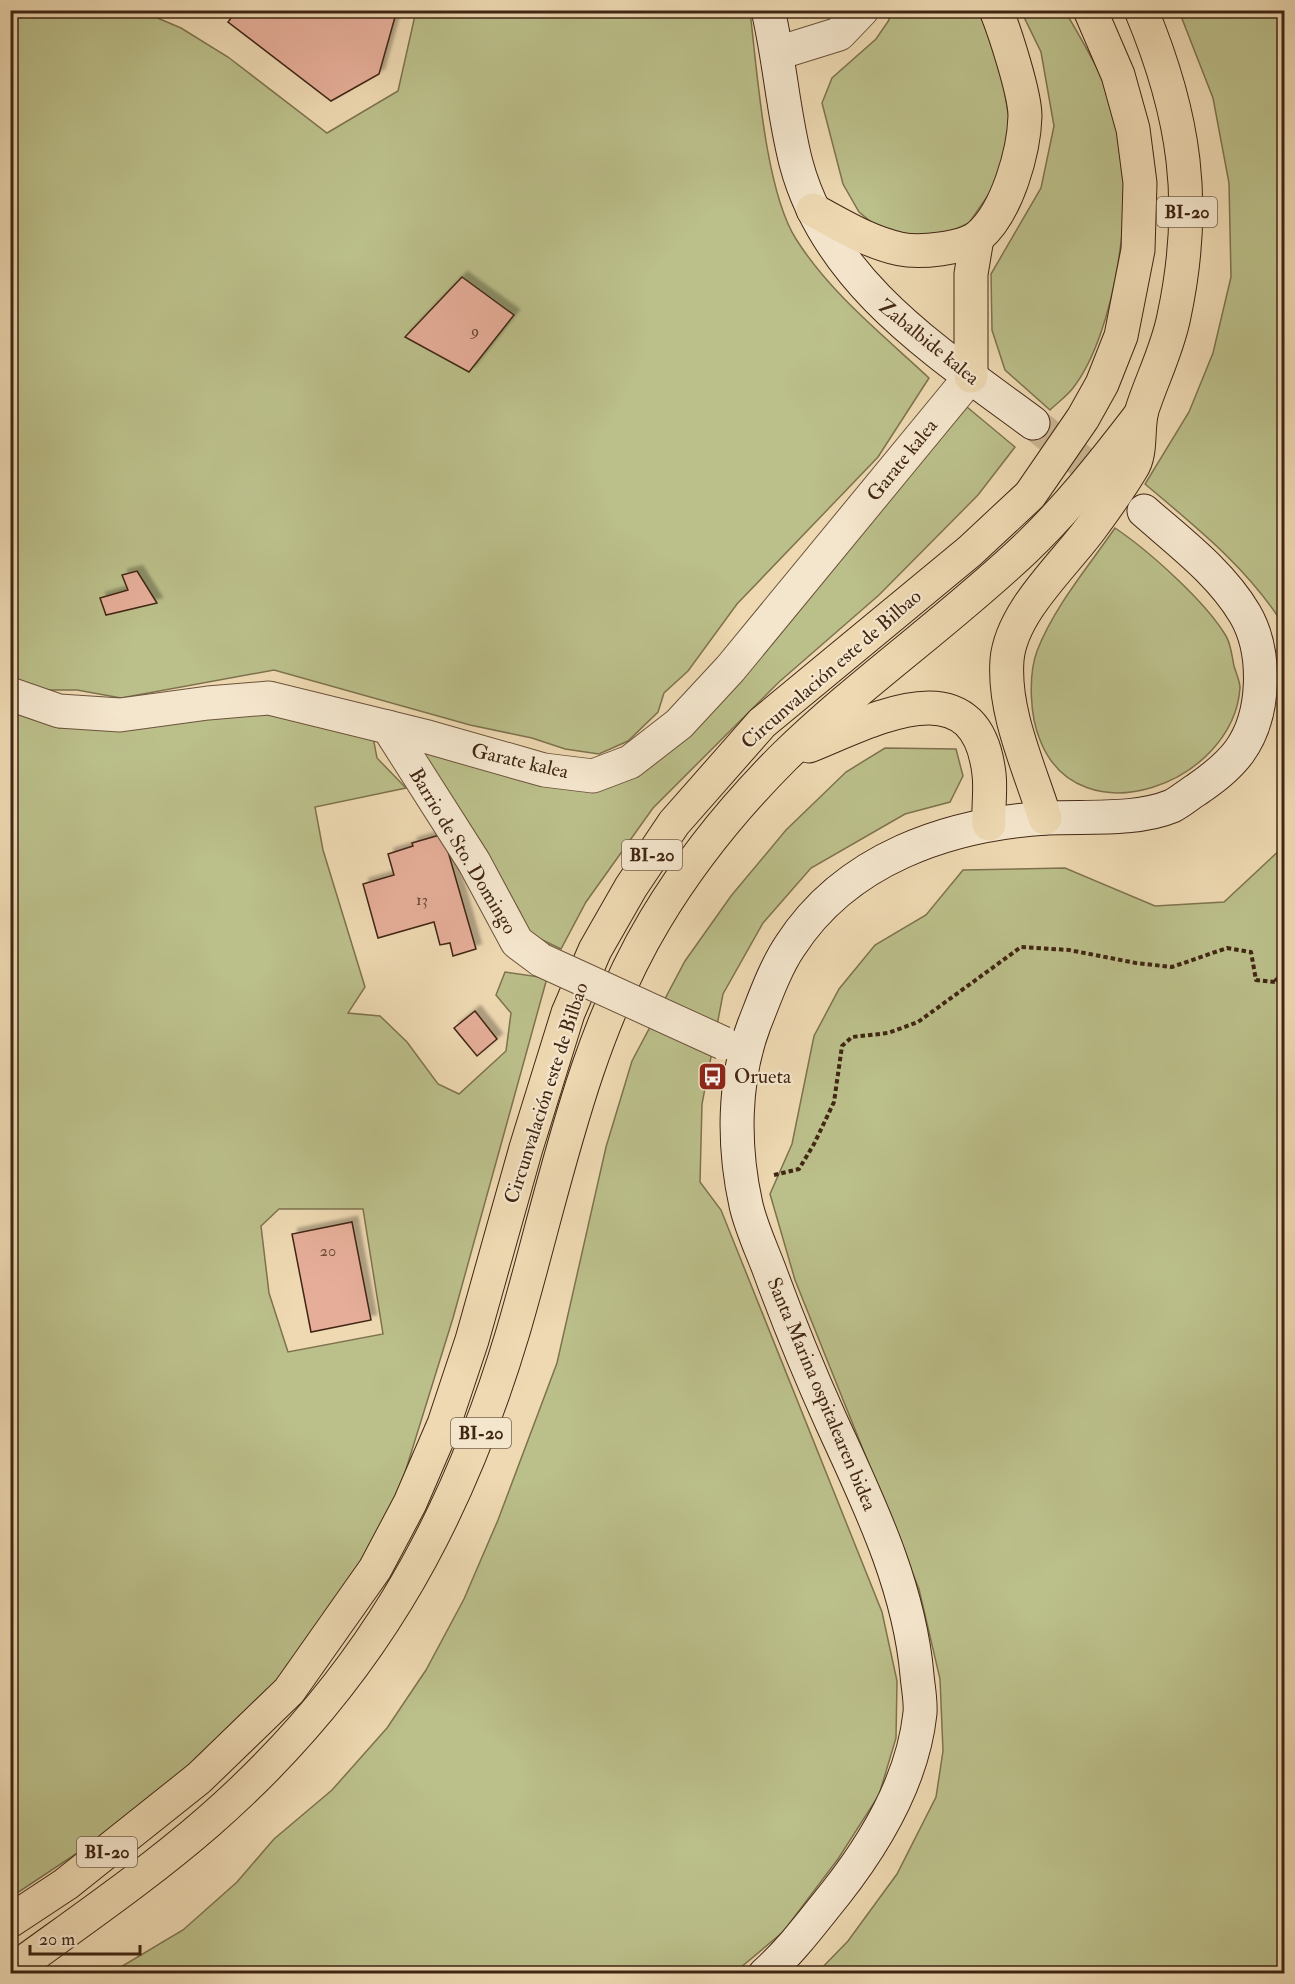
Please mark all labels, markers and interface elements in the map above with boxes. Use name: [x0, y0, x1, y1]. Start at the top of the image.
road number: BI-20: [1157, 197, 1217, 227]
street label: Zabalbide kalea: [873, 294, 985, 391]
house number: 9: [470, 321, 479, 341]
street label: Garate kalea: [861, 413, 943, 506]
street label: Circunvalación este de Bilbao: [736, 584, 926, 754]
street label: Garate kalea: [469, 738, 572, 784]
street label: Barrio de Sto. Domingo: [403, 763, 523, 939]
road number: BI-20: [622, 840, 682, 870]
house number: 13: [416, 890, 428, 910]
street label: Circunvalación este de Bilbao: [498, 979, 594, 1207]
bus stop icon: Orueta: [697, 1060, 729, 1092]
place label: Orueta: [734, 1064, 792, 1089]
house number: 20: [320, 1241, 336, 1261]
street label: Santa Marina ospitalearen bidea: [761, 1274, 883, 1516]
road number: BI-20: [451, 1418, 511, 1448]
road number: BI-20: [77, 1837, 137, 1867]
scale bar: [30, 1918, 140, 1956]
text: 20 m: [39, 1928, 75, 1951]

